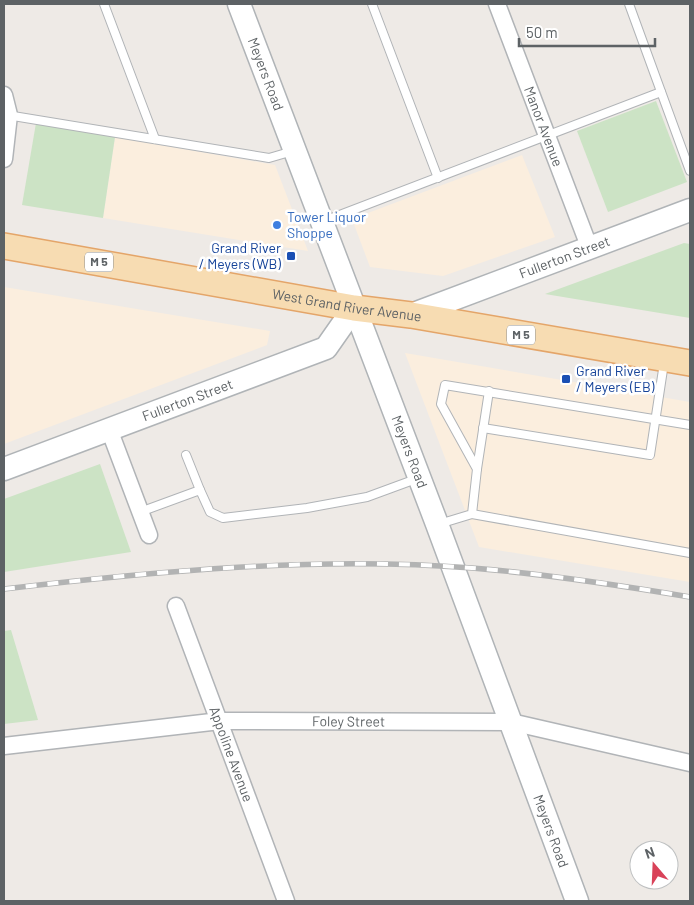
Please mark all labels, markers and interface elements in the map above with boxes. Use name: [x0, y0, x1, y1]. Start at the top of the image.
scale bar: [519, 15, 655, 47]
text: 50 m: [526, 23, 558, 41]
street label: Meyers Road: [245, 35, 288, 113]
street label: Manor Avenue: [521, 84, 567, 169]
place label: Tower Liquor Shoppe: [287, 208, 366, 241]
marker: Tower Liquor Shoppe: [271, 219, 283, 231]
street label: Fullerton Street: [517, 232, 612, 282]
place label: Grand River / Meyers (WB): [199, 239, 281, 272]
marker: Grand River / Meyers (WB): [285, 250, 297, 262]
road number: M 5: [85, 252, 113, 272]
street label: West Grand River Avenue: [271, 285, 423, 325]
road number: M 5: [507, 326, 535, 344]
place label: Grand River / Meyers (EB): [576, 362, 655, 395]
marker: Grand River / Meyers (EB): [560, 373, 572, 385]
street label: Fullerton Street: [140, 375, 235, 424]
street label: Meyers Road: [388, 413, 431, 490]
street label: Appoline Avenue: [206, 704, 257, 804]
street label: Foley Street: [312, 712, 385, 730]
street label: Meyers Road: [530, 792, 573, 870]
north arrow: [629, 840, 679, 890]
text: N: [642, 843, 657, 862]

